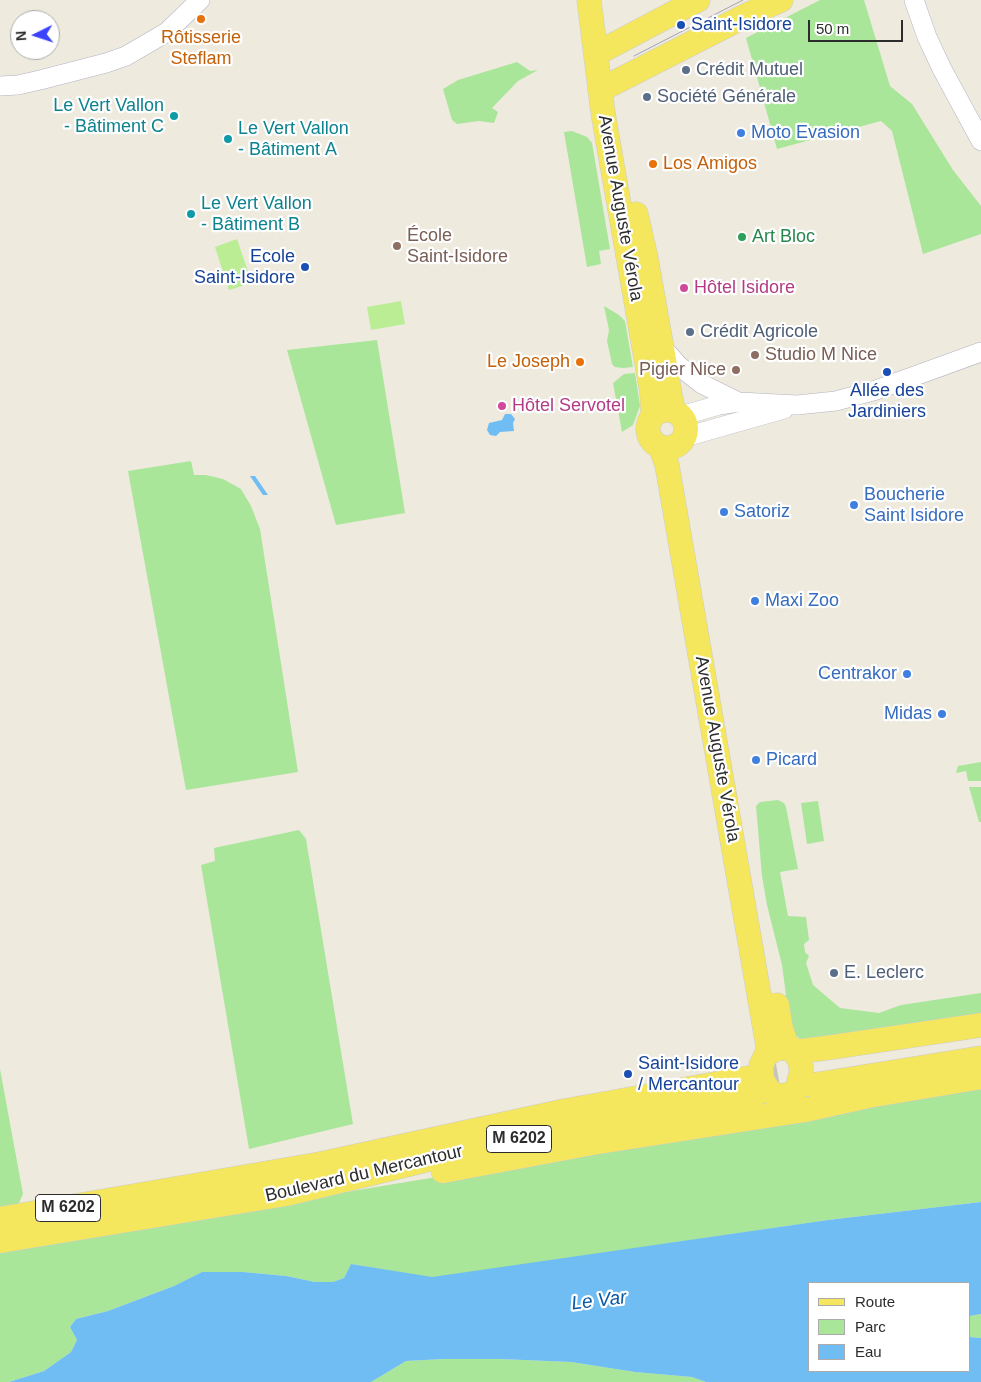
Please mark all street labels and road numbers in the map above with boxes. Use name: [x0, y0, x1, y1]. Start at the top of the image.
street label: Avenue Auguste Vérola: [593, 113, 647, 303]
street label: Avenue Auguste Vérola: [690, 654, 744, 844]
road number: M 6202: [486, 1126, 552, 1152]
street label: Boulevard du Mercantour: [263, 1141, 465, 1207]
road number: M 6202: [36, 1194, 100, 1222]

